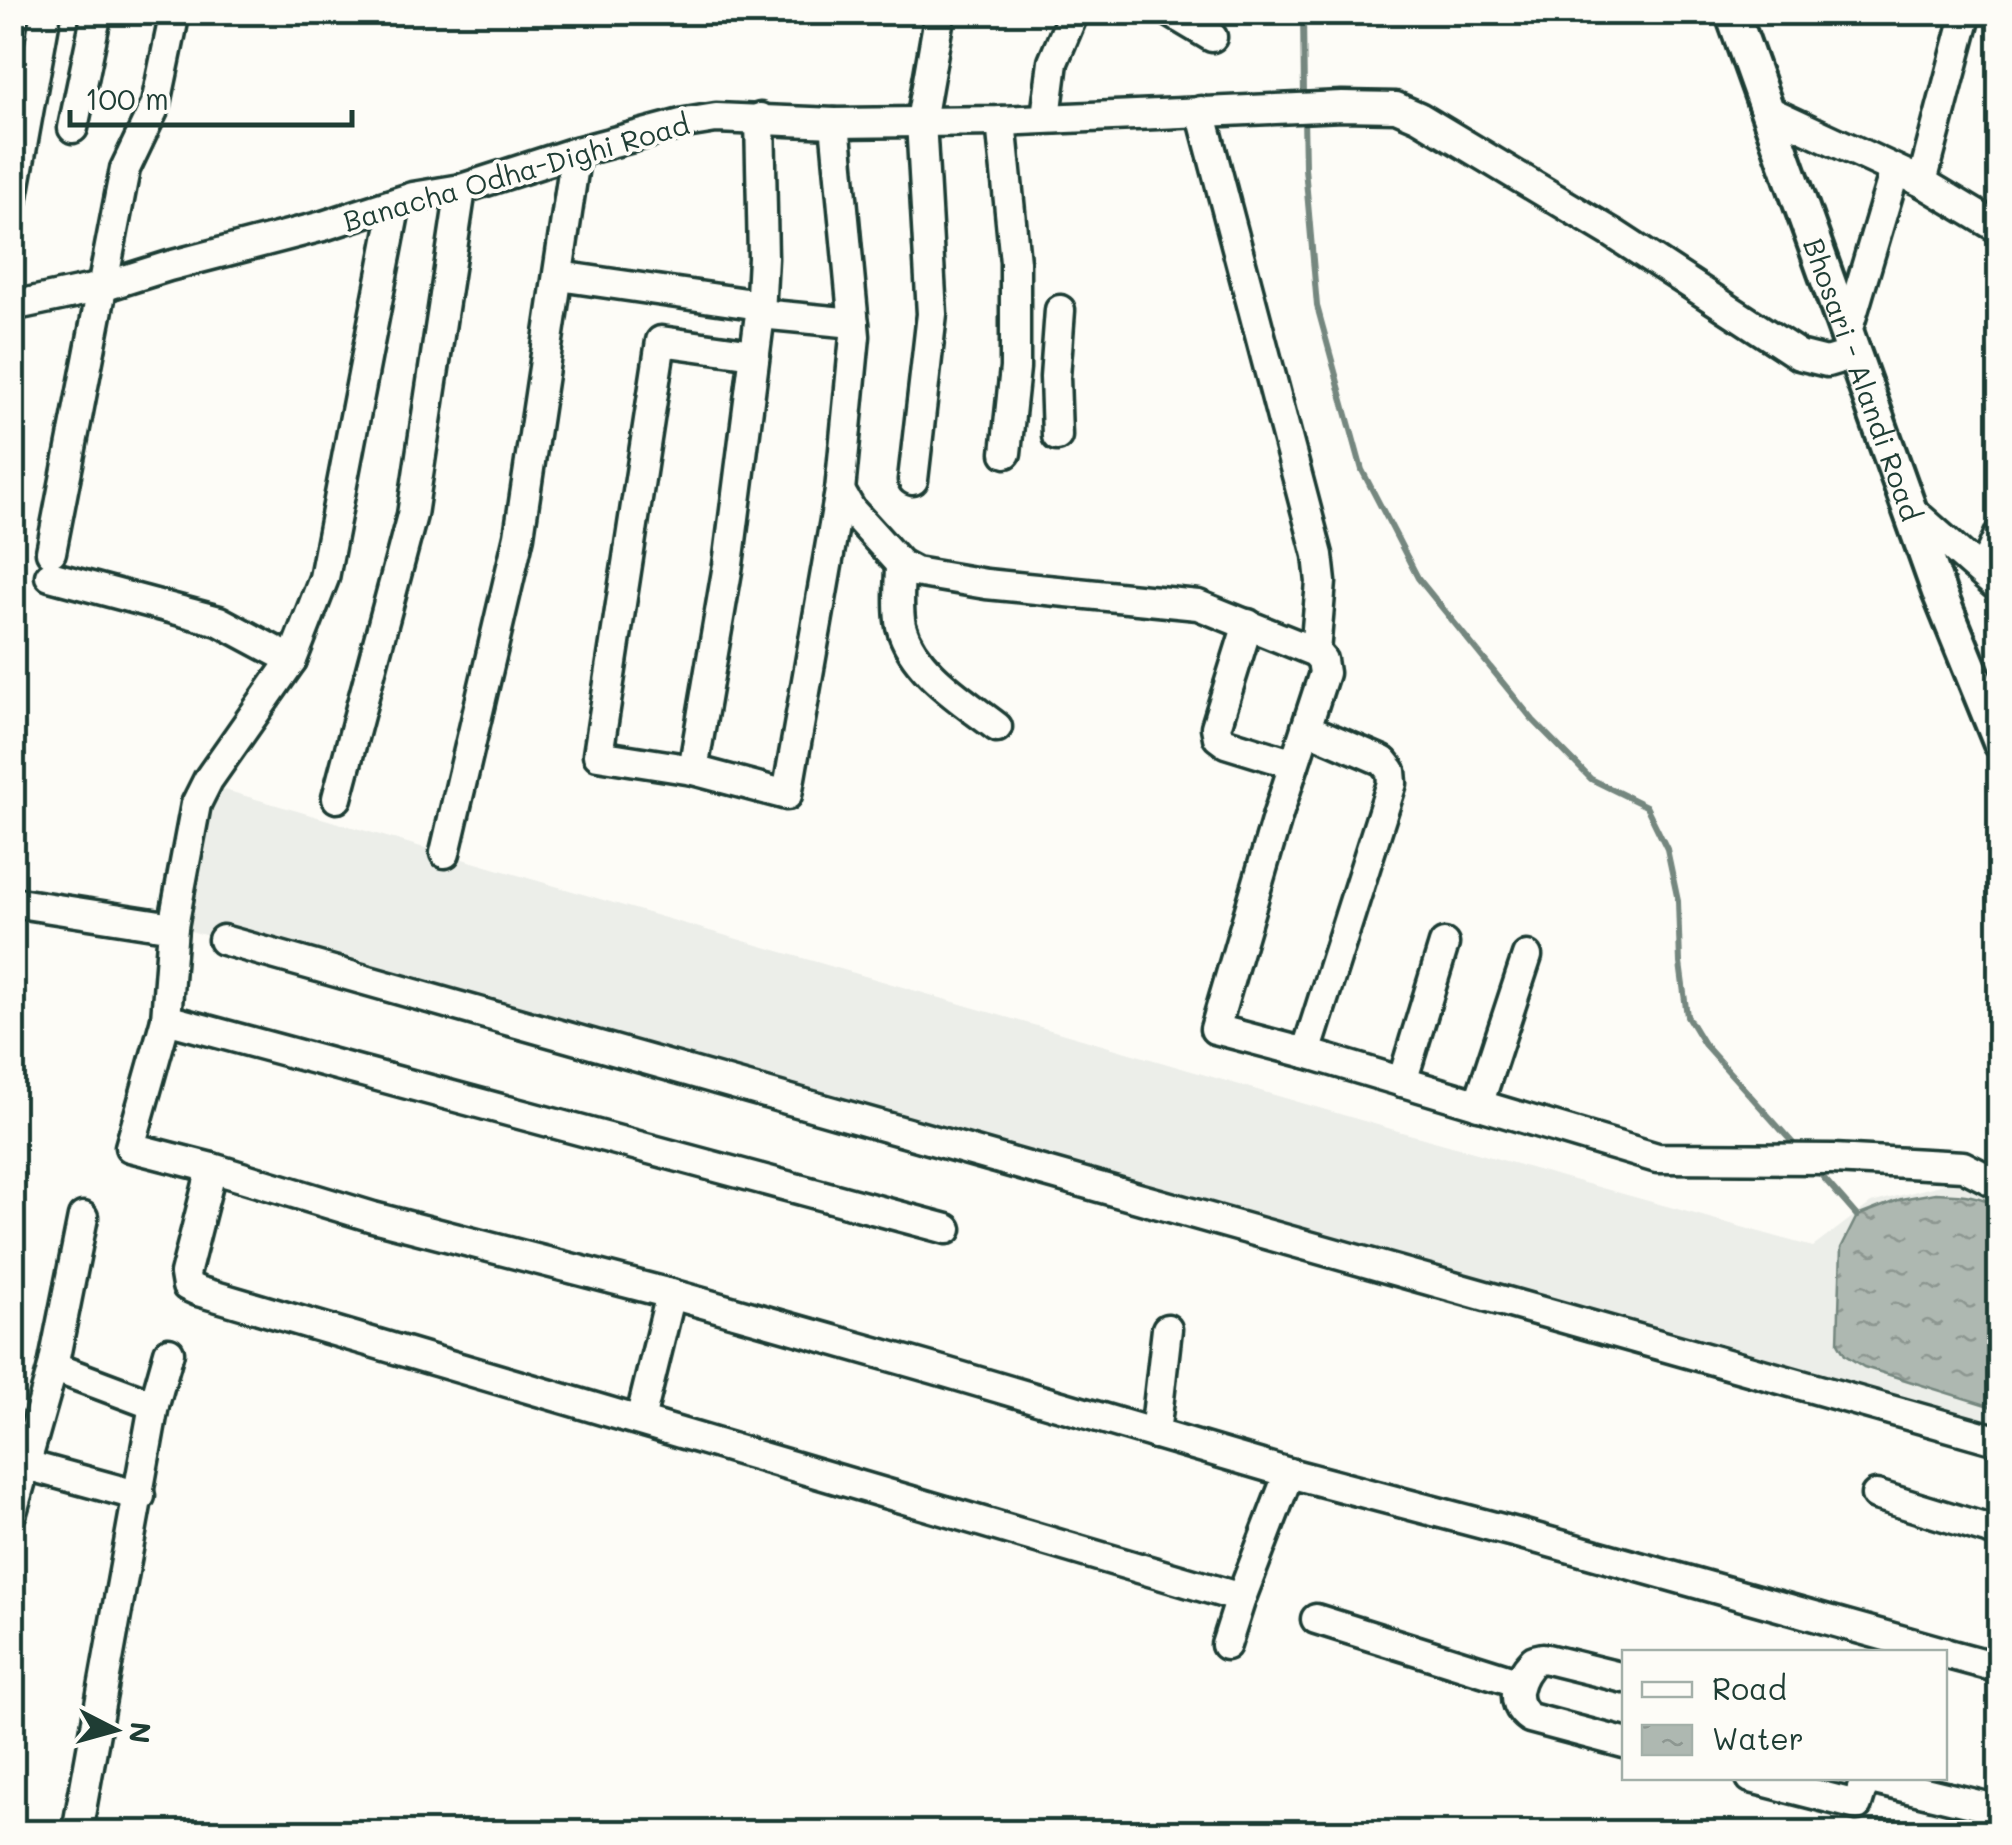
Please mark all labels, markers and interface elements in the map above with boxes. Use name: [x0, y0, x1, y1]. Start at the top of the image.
scale bar: [70, 65, 352, 127]
text: 100 m: [85, 78, 169, 118]
street label: Banacha Odha-Dighi Road: [339, 105, 693, 239]
street label: Bhosari - Alandi Road: [1796, 233, 1930, 526]
legend: [1622, 1650, 1947, 1780]
text: Road: [1712, 1668, 1787, 1708]
north arrow: [65, 1680, 165, 1780]
text: Water: [1712, 1718, 1804, 1758]
text: N: [122, 1720, 160, 1745]

